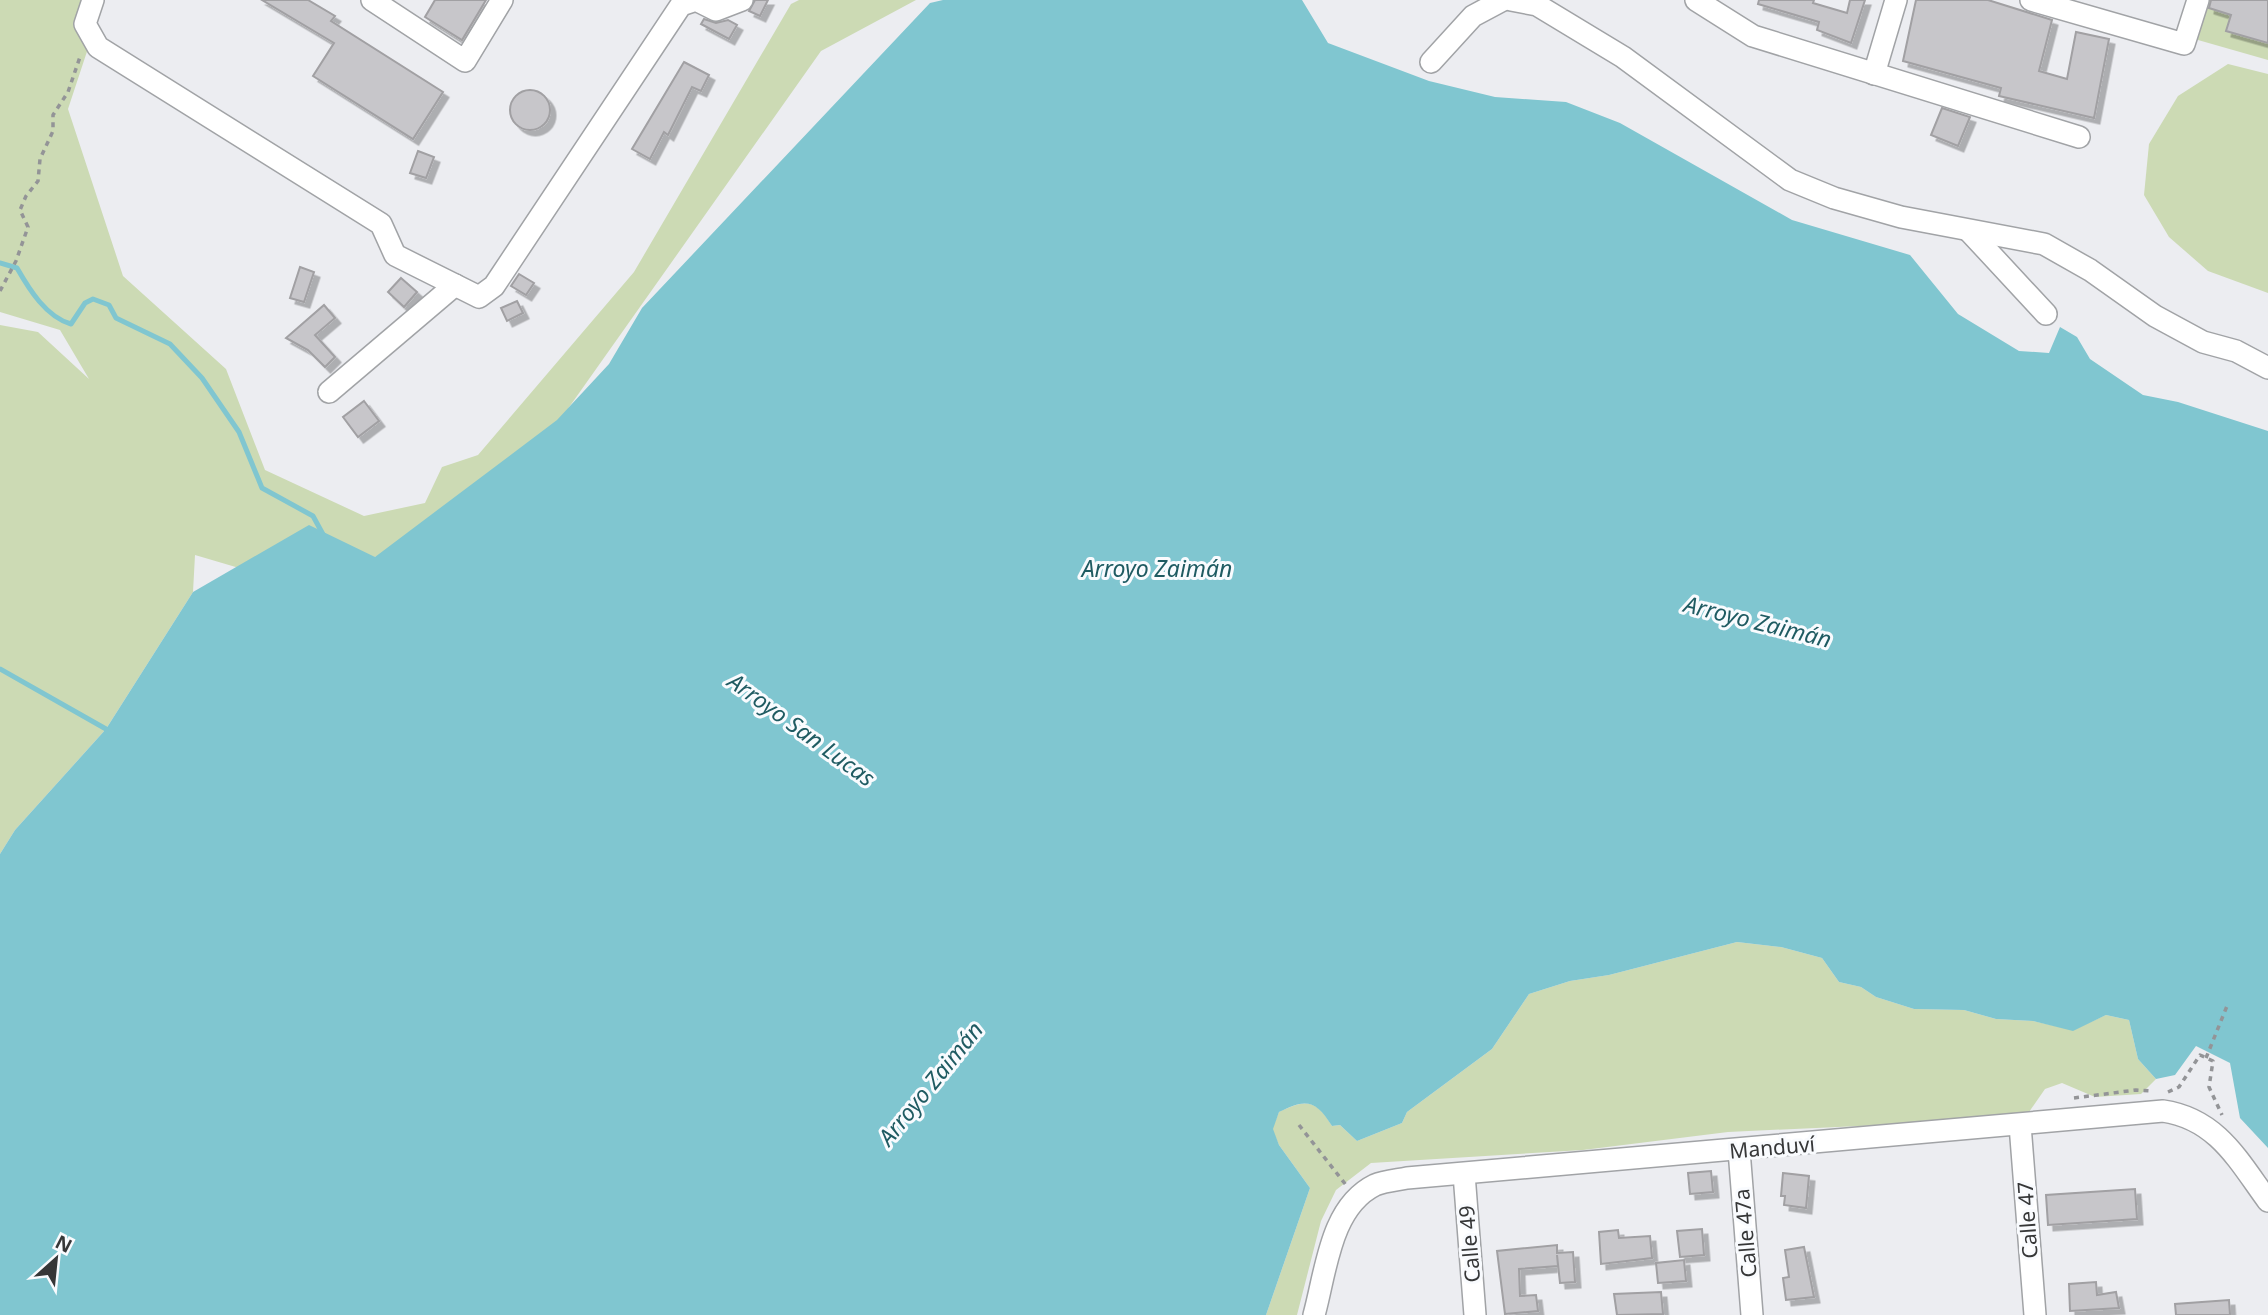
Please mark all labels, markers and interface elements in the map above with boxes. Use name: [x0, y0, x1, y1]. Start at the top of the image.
water label: Arroyo Zaimán: [1080, 552, 1232, 584]
water label: Arroyo Zaimán: [1679, 587, 1835, 655]
water label: Arroyo San Lucas: [720, 664, 882, 793]
water label: Arroyo Zaimán: [869, 1014, 990, 1153]
street label: Manduví: [1728, 1129, 1817, 1165]
street label: Calle 47: [2010, 1181, 2044, 1259]
street label: Calle 47a: [1727, 1187, 1763, 1279]
street label: Calle 49: [1452, 1204, 1486, 1284]
north arrow: [21, 1224, 91, 1294]
text: N: [51, 1229, 77, 1259]

